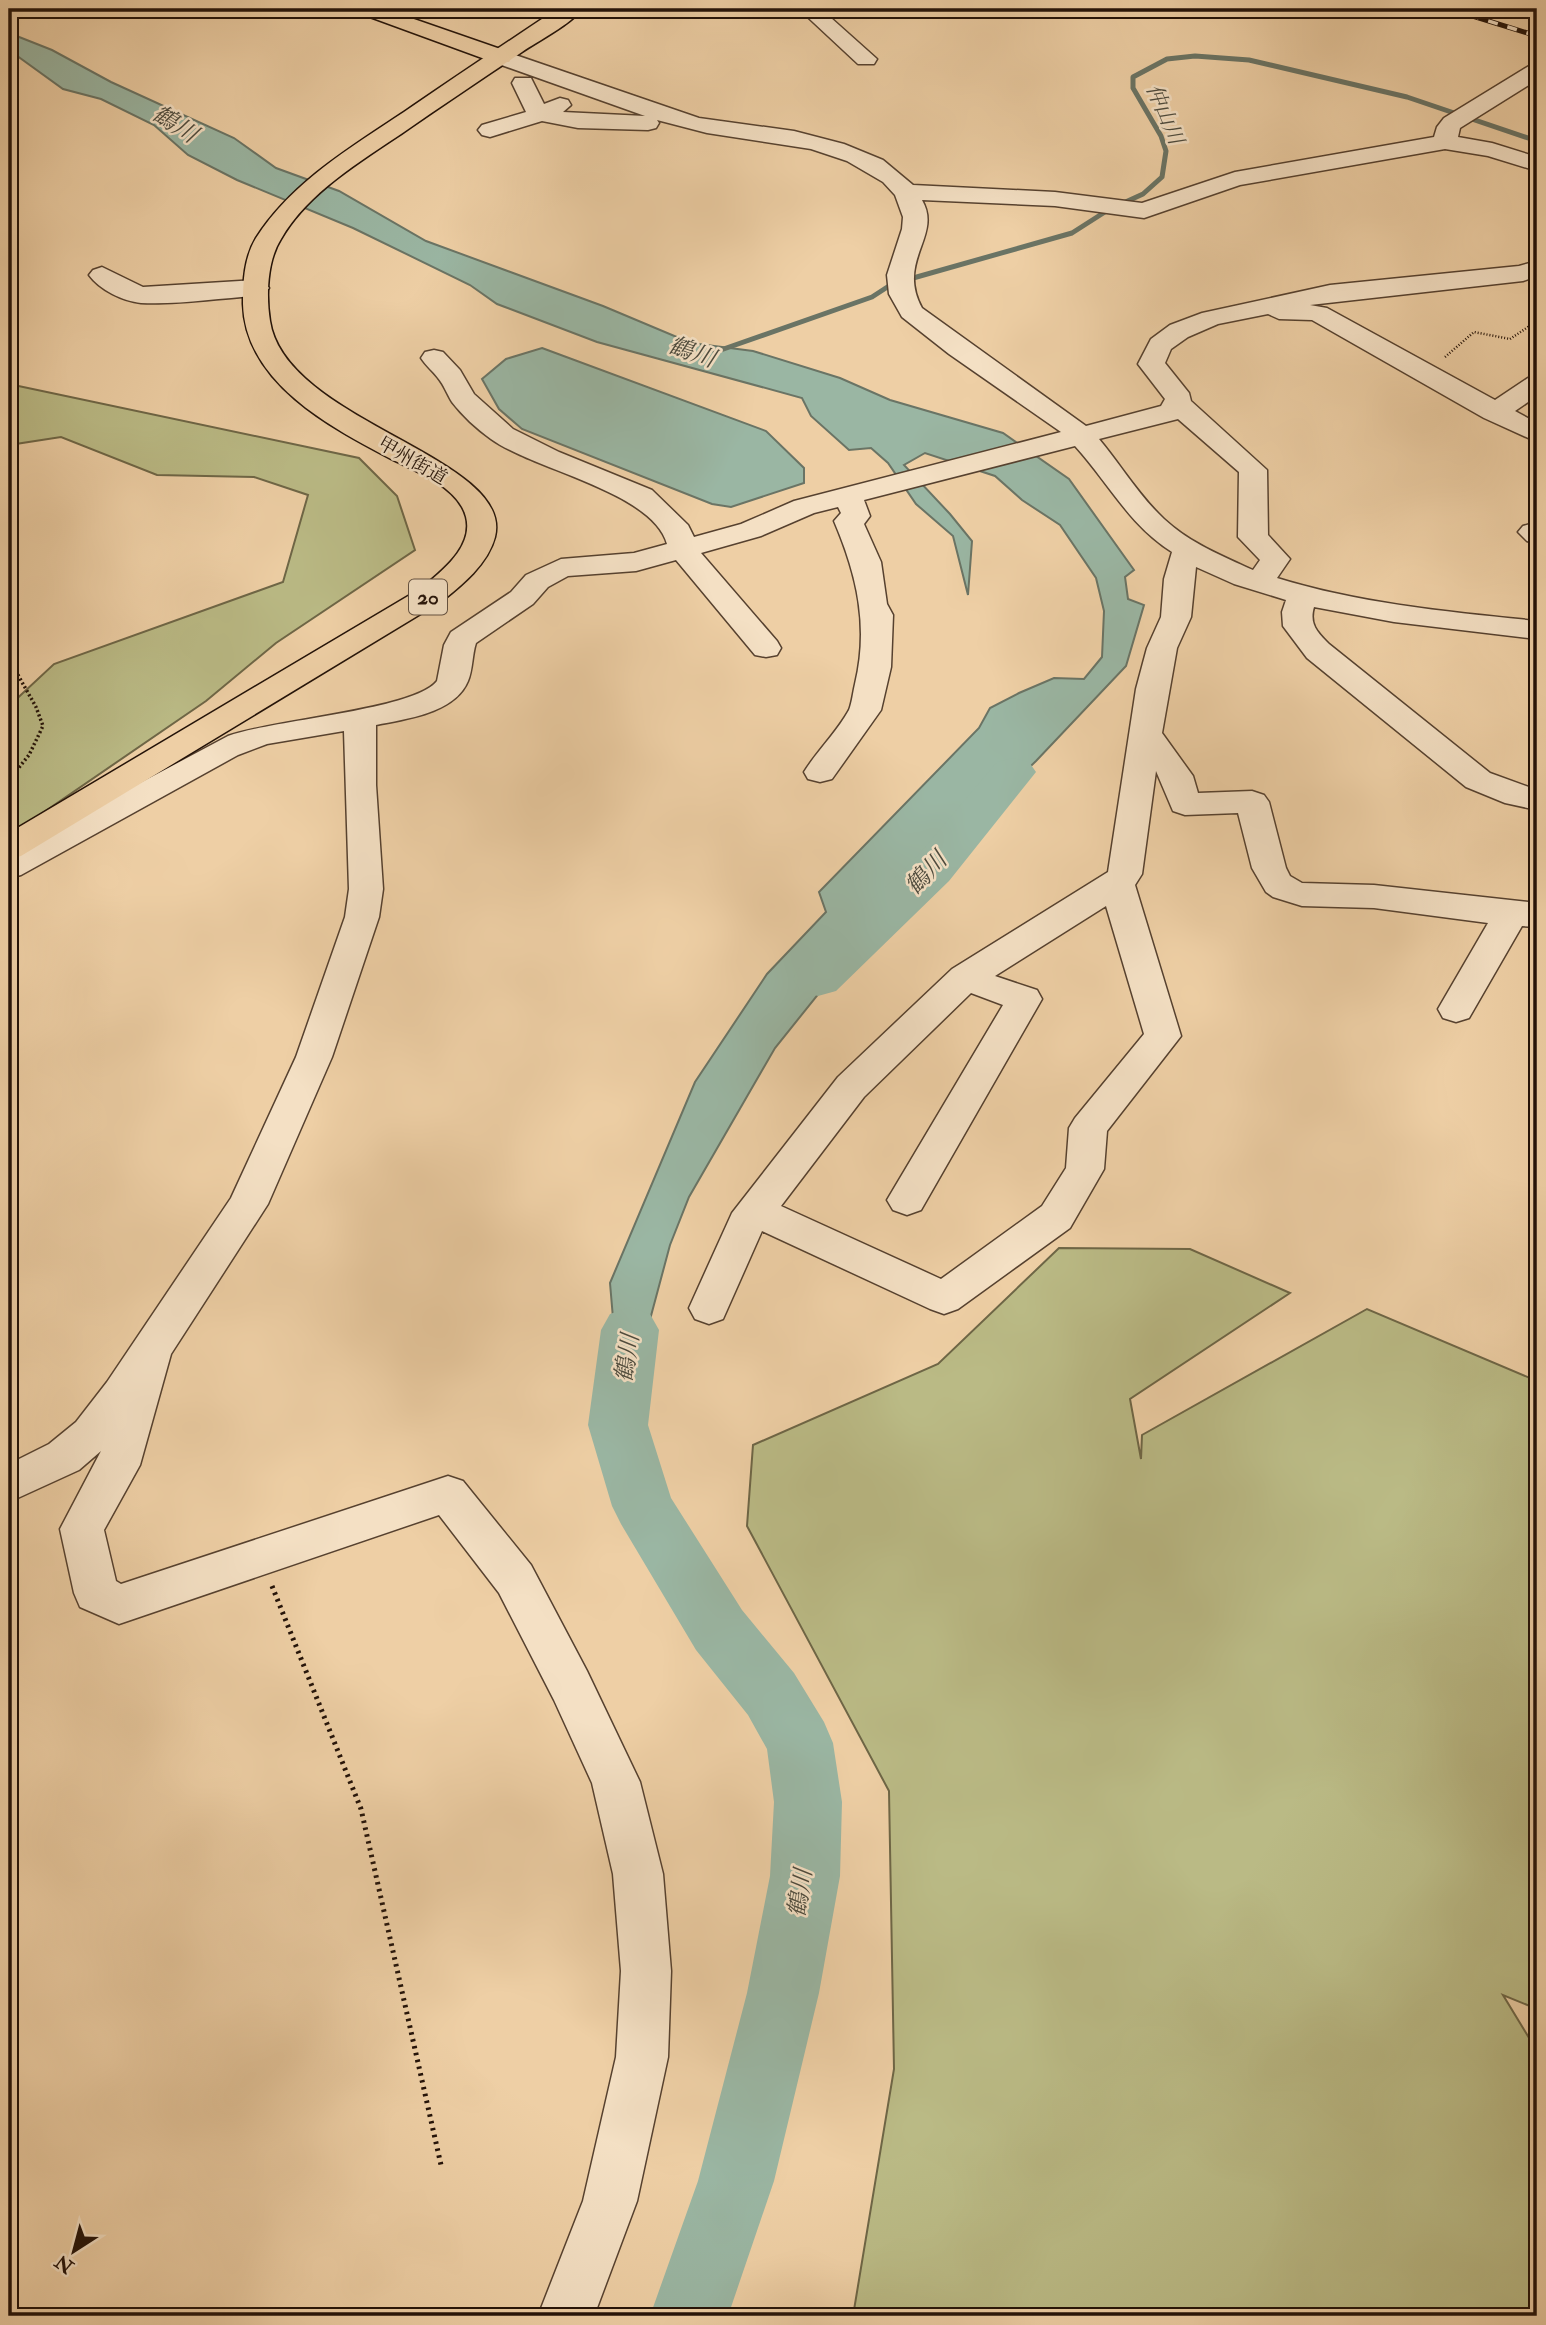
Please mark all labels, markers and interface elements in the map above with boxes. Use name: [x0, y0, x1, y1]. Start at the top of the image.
water label: 仲山川: [1140, 80, 1190, 150]
water label: 鶴川: [146, 99, 206, 152]
water label: 鶴川: [664, 330, 722, 376]
street label: 甲州街道: [374, 431, 451, 490]
road number: 20: [409, 580, 447, 614]
water label: 鶴川: [899, 843, 956, 901]
water label: 鶴川: [609, 1329, 647, 1384]
water label: 鶴川: [782, 1864, 820, 1919]
north arrow: [38, 2216, 108, 2286]
text: N: [50, 2249, 79, 2279]

